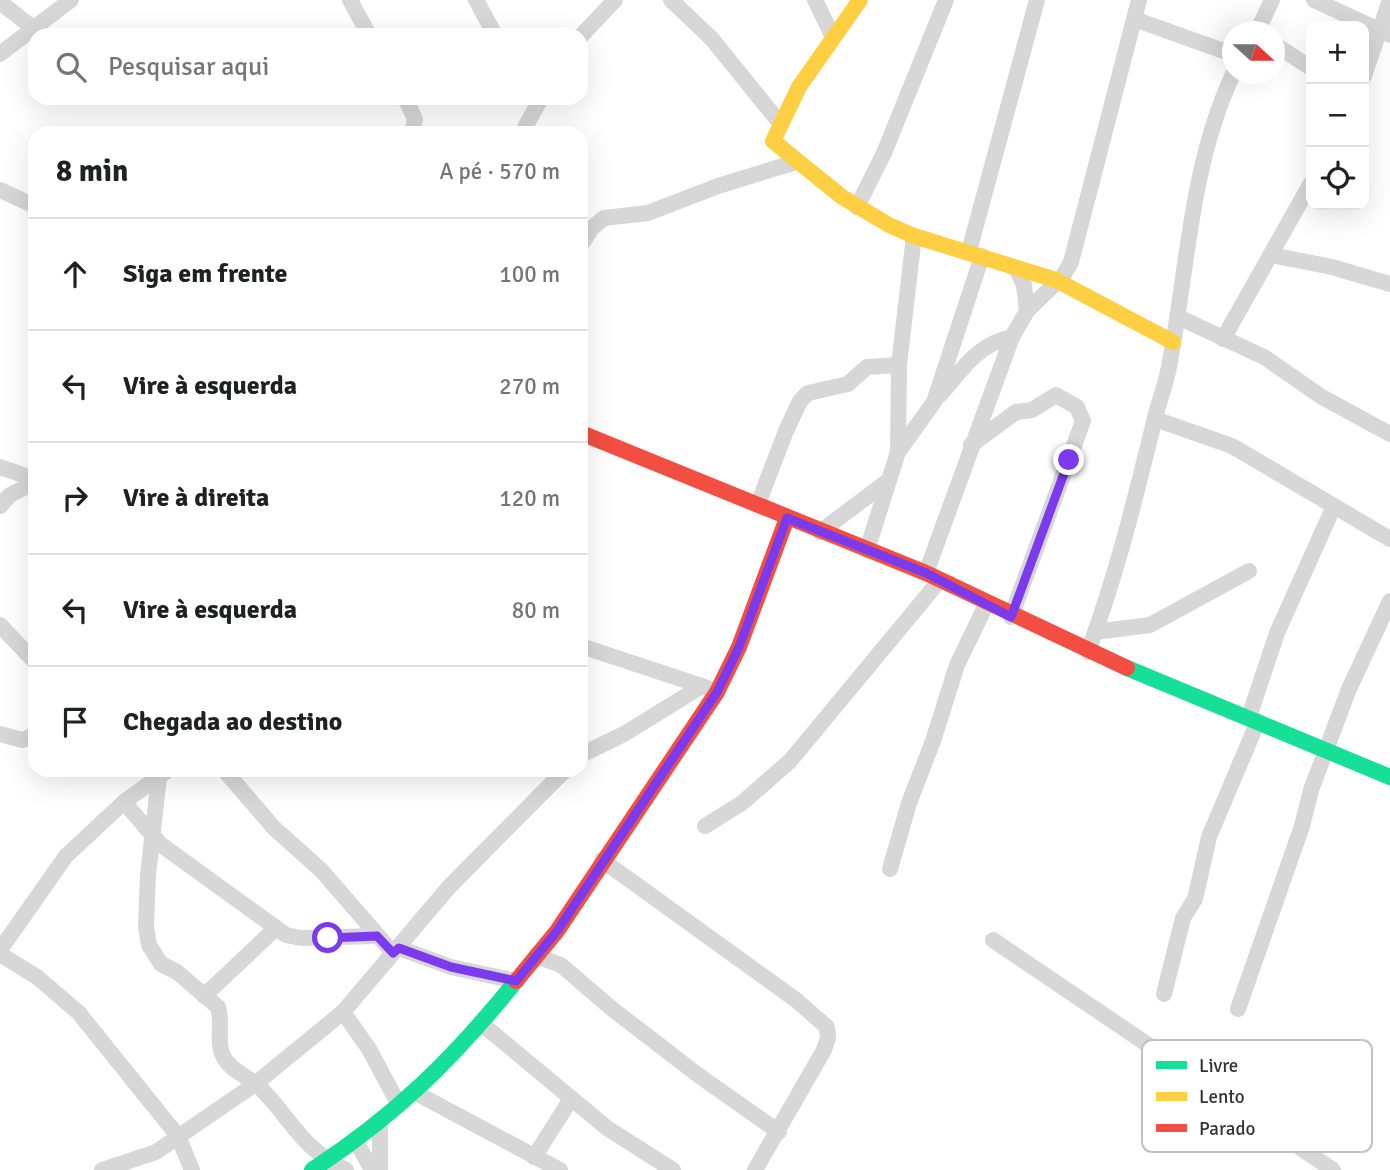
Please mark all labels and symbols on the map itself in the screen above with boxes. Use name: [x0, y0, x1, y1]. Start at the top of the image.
north arrow: [1222, 21, 1285, 84]
route end: [1053, 444, 1084, 475]
route start: [312, 922, 343, 953]
legend: [1142, 1040, 1372, 1152]
text: Livre: [1199, 1054, 1238, 1078]
text: Lento: [1199, 1085, 1245, 1109]
text: Parado: [1199, 1117, 1255, 1141]

